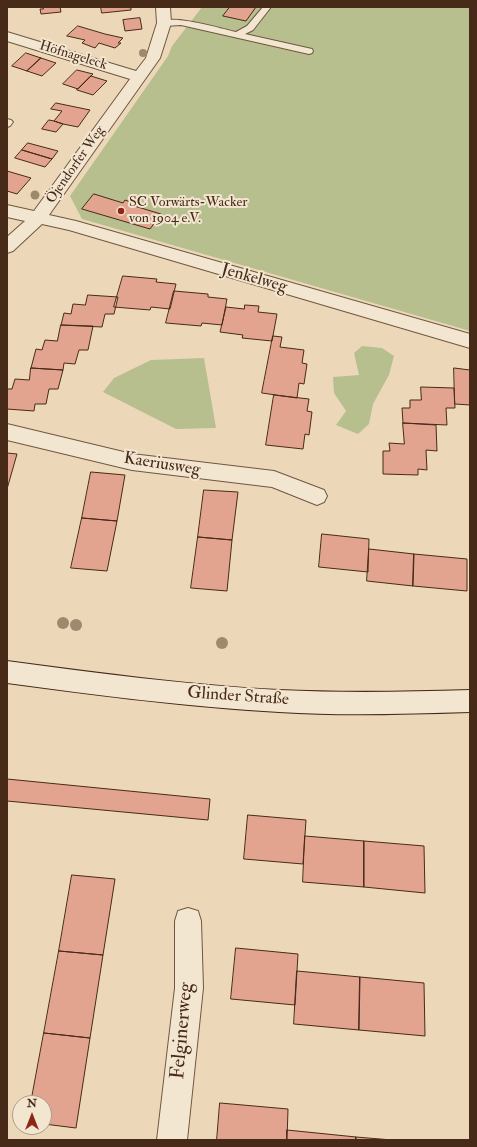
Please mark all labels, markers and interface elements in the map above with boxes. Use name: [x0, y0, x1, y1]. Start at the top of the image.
street label: Höfnageleck: [37, 38, 109, 74]
street label: Öjendorfer Weg: [43, 123, 109, 207]
place label: SC Vorwärts-Wacker von 1904 e.V.: [129, 195, 247, 228]
marker: SC Vorwärts-Wacker von 1904 e.V.: [116, 206, 126, 216]
street label: Jenkelweg: [219, 260, 289, 298]
street label: Kaeriusweg: [122, 449, 202, 481]
street label: Glinder Straße: [186, 683, 290, 711]
street label: Felginerweg: [167, 982, 199, 1080]
north arrow: [12, 1095, 52, 1135]
text: N: [27, 1097, 37, 1110]

